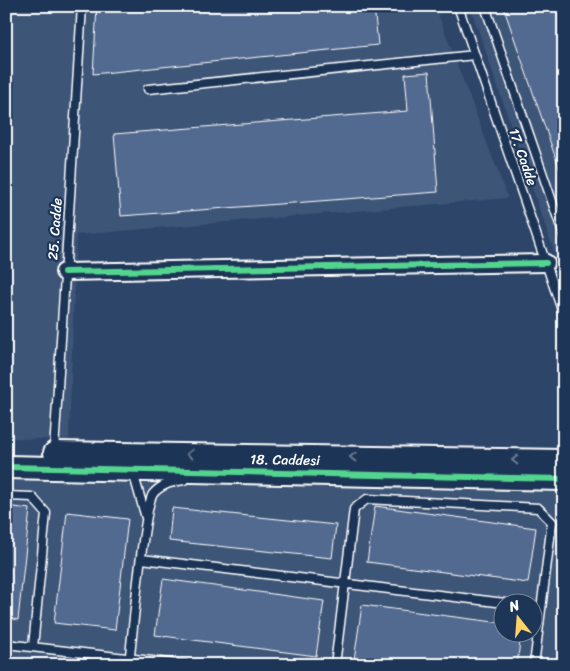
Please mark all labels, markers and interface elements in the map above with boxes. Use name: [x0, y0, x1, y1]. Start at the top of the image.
street label: 17. Cadde: [501, 125, 545, 189]
street label: 25. Cadde: [40, 197, 70, 261]
street label: 18. Caddesi: [250, 447, 321, 473]
one-way arrow: [186, 449, 194, 459]
one-way arrow: [348, 452, 356, 462]
one-way arrow: [511, 455, 518, 465]
text: N: [505, 593, 523, 620]
north arrow: [492, 594, 542, 644]

